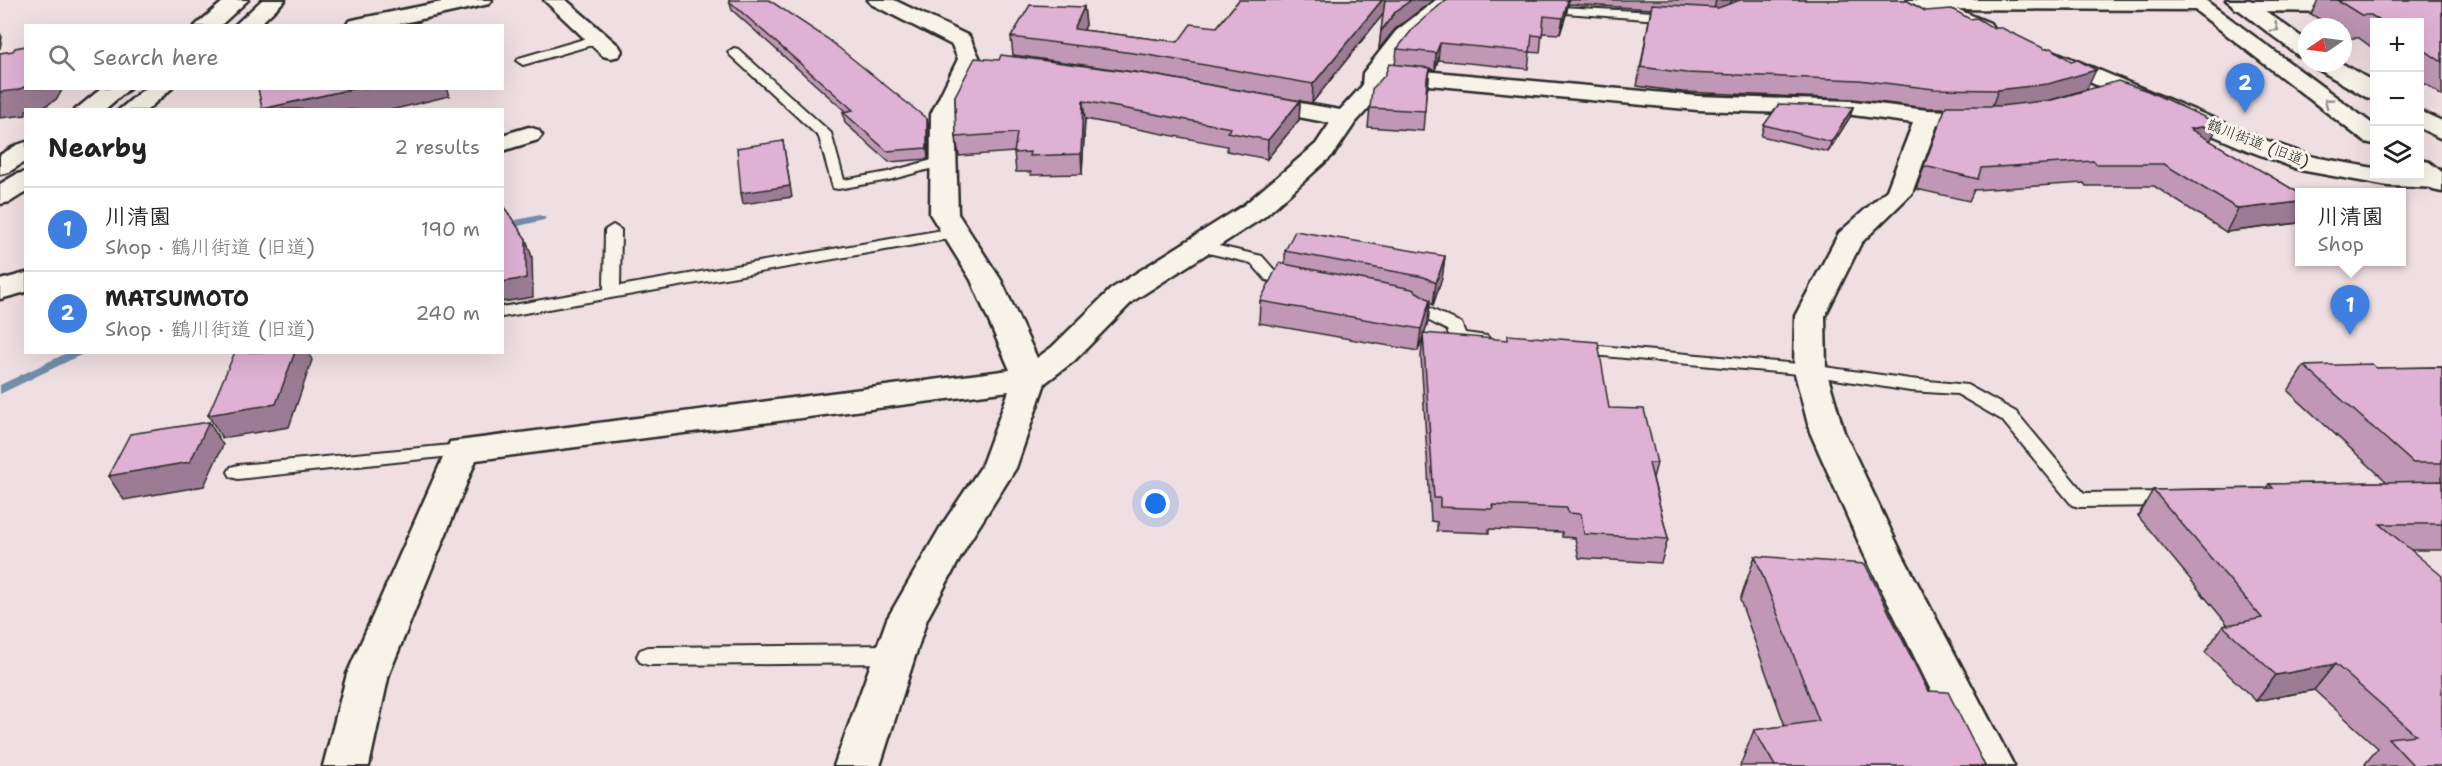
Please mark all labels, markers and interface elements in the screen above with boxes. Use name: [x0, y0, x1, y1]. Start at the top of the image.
north arrow: [2298, 18, 2352, 72]
map controls: [2370, 18, 2424, 180]
button: +: [2370, 18, 2424, 72]
one-way arrow: [2268, 21, 2279, 32]
search box: [24, 24, 504, 90]
icon: search: [45, 41, 78, 74]
text: Search here: [93, 43, 219, 72]
pin: 2: [2226, 63, 2264, 113]
button: −: [2370, 72, 2424, 126]
one-way arrow: [2323, 98, 2334, 109]
street label: 鶴川街道 (旧道): [2204, 114, 2312, 172]
button: layers: [2370, 126, 2424, 180]
text: Nearby: [48, 130, 147, 165]
text: 2 results: [394, 134, 480, 160]
popup: [2295, 188, 2406, 266]
text: 川清園: [105, 202, 171, 231]
text: 川清園: [2317, 202, 2384, 231]
text: 1: [63, 216, 72, 242]
text: 190 m: [421, 216, 480, 242]
text: Shop: [2317, 231, 2364, 257]
text: Shop · 鶴川街道 (旧道): [105, 234, 315, 260]
text: MATSUMOTO: [105, 284, 249, 313]
pin: 1: [2330, 286, 2370, 335]
text: 2: [61, 300, 75, 326]
text: 240 m: [415, 300, 480, 326]
text: Shop · 鶴川街道 (旧道): [105, 316, 315, 342]
your location: [1141, 489, 1170, 518]

